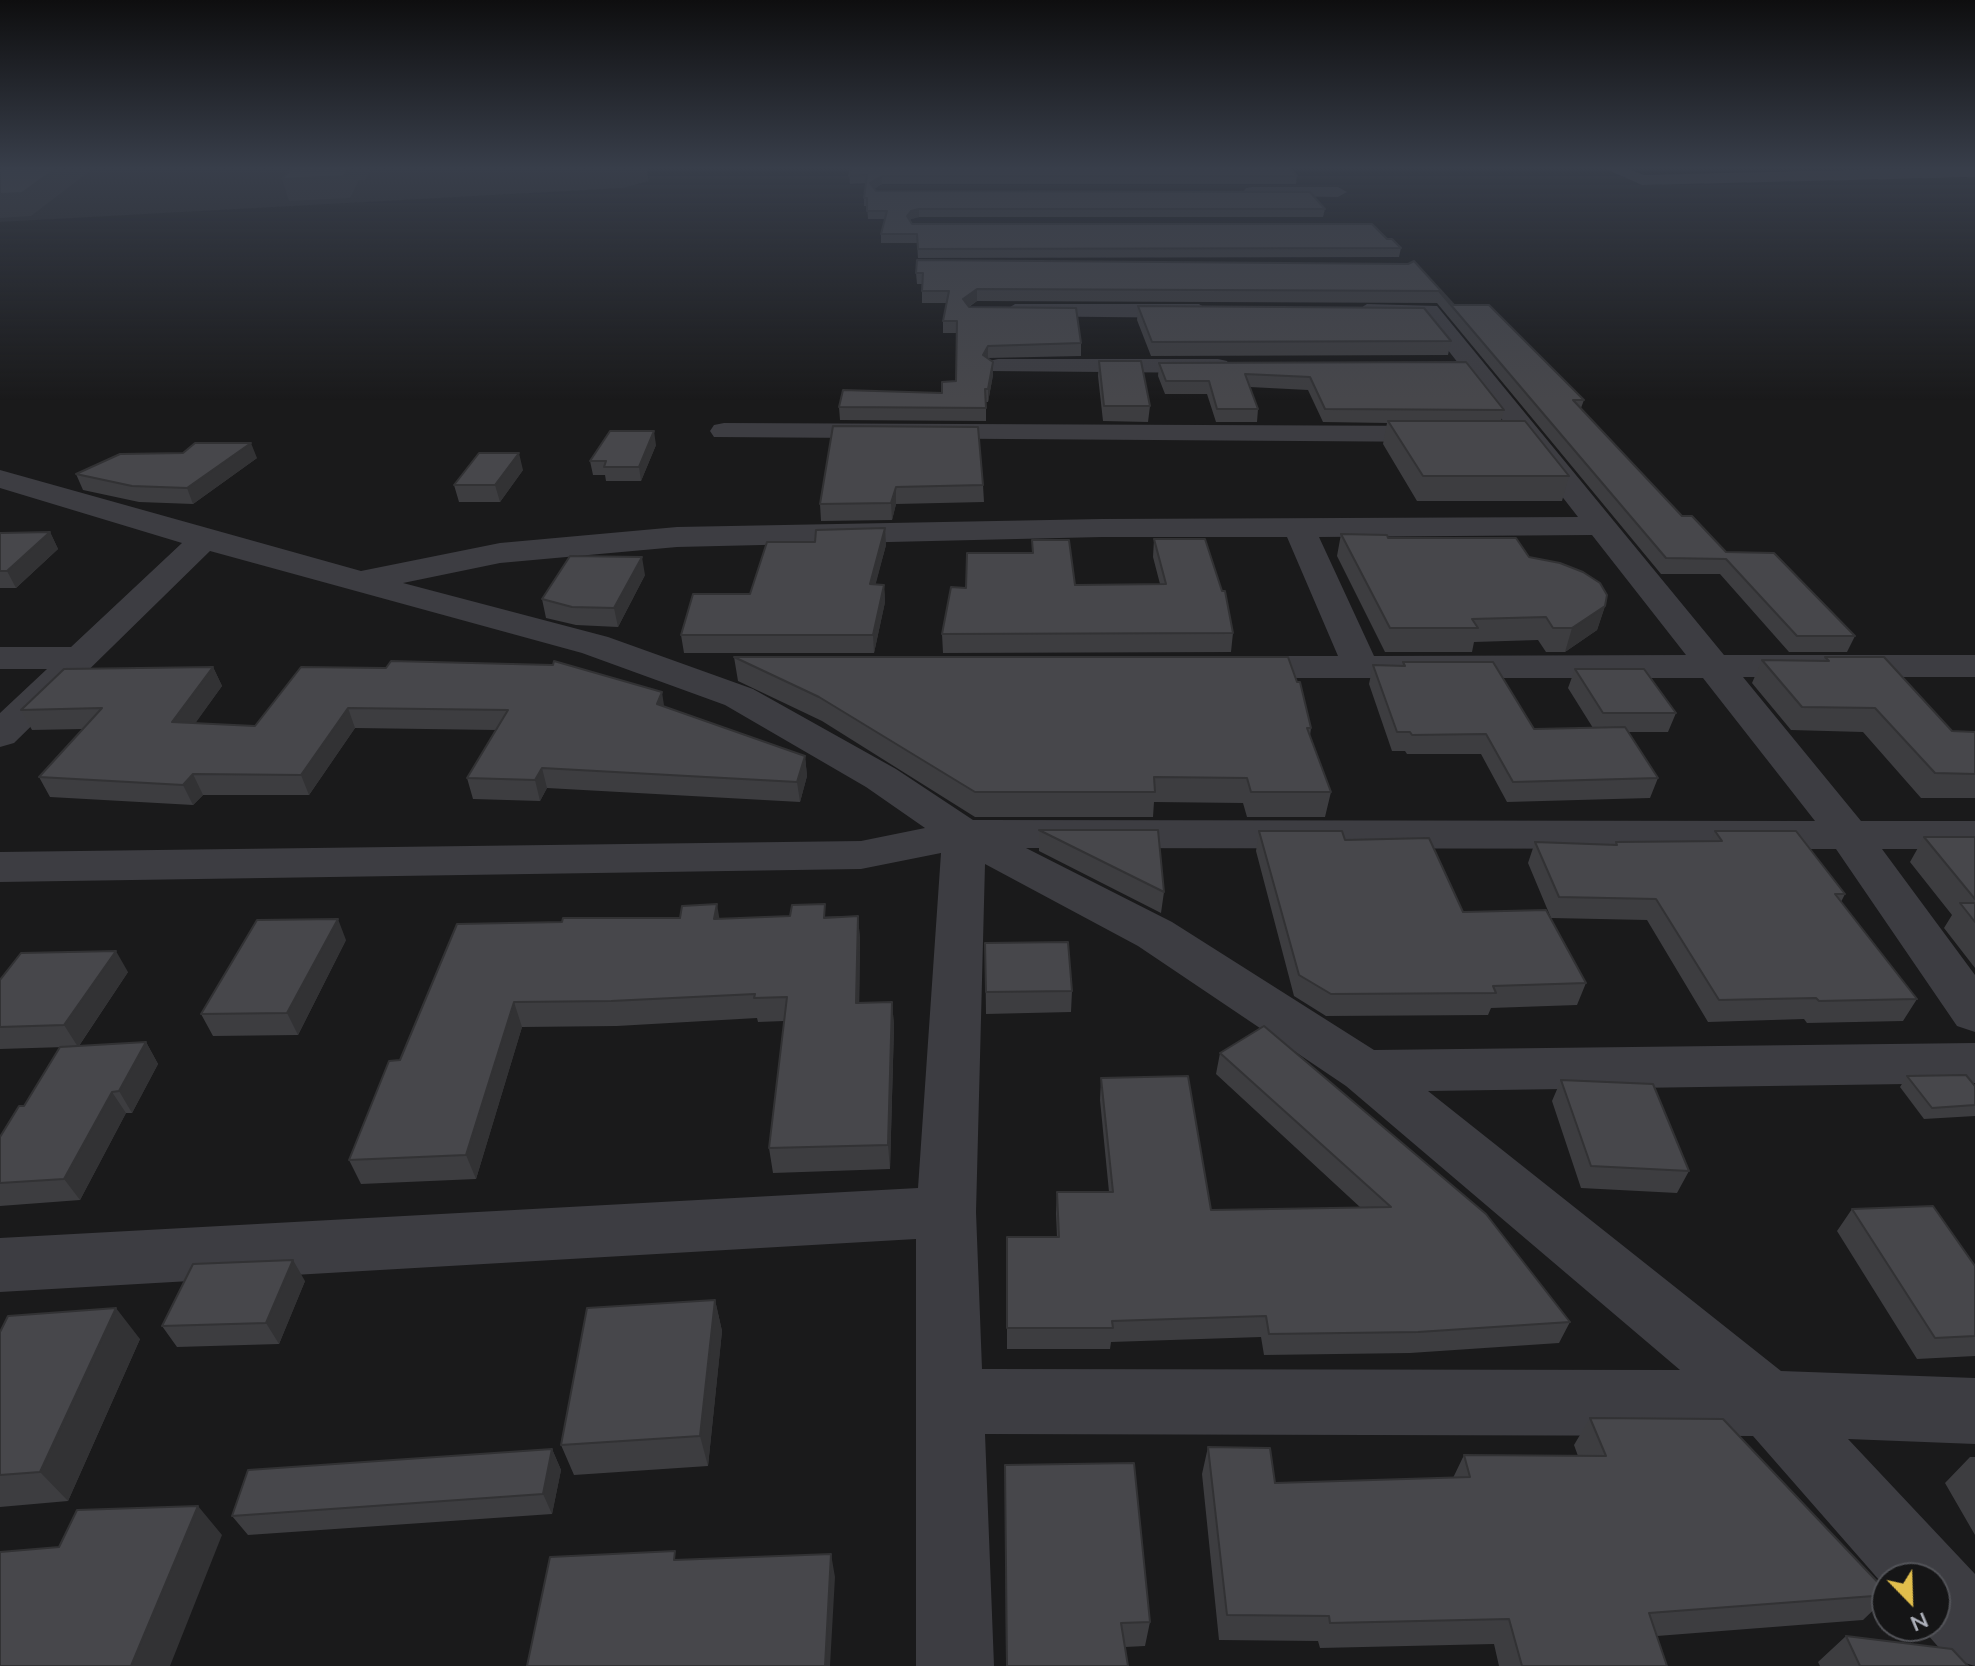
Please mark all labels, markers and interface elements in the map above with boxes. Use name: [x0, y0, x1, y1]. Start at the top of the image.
north arrow: [1871, 1562, 1951, 1642]
text: N: [1906, 1606, 1933, 1638]

